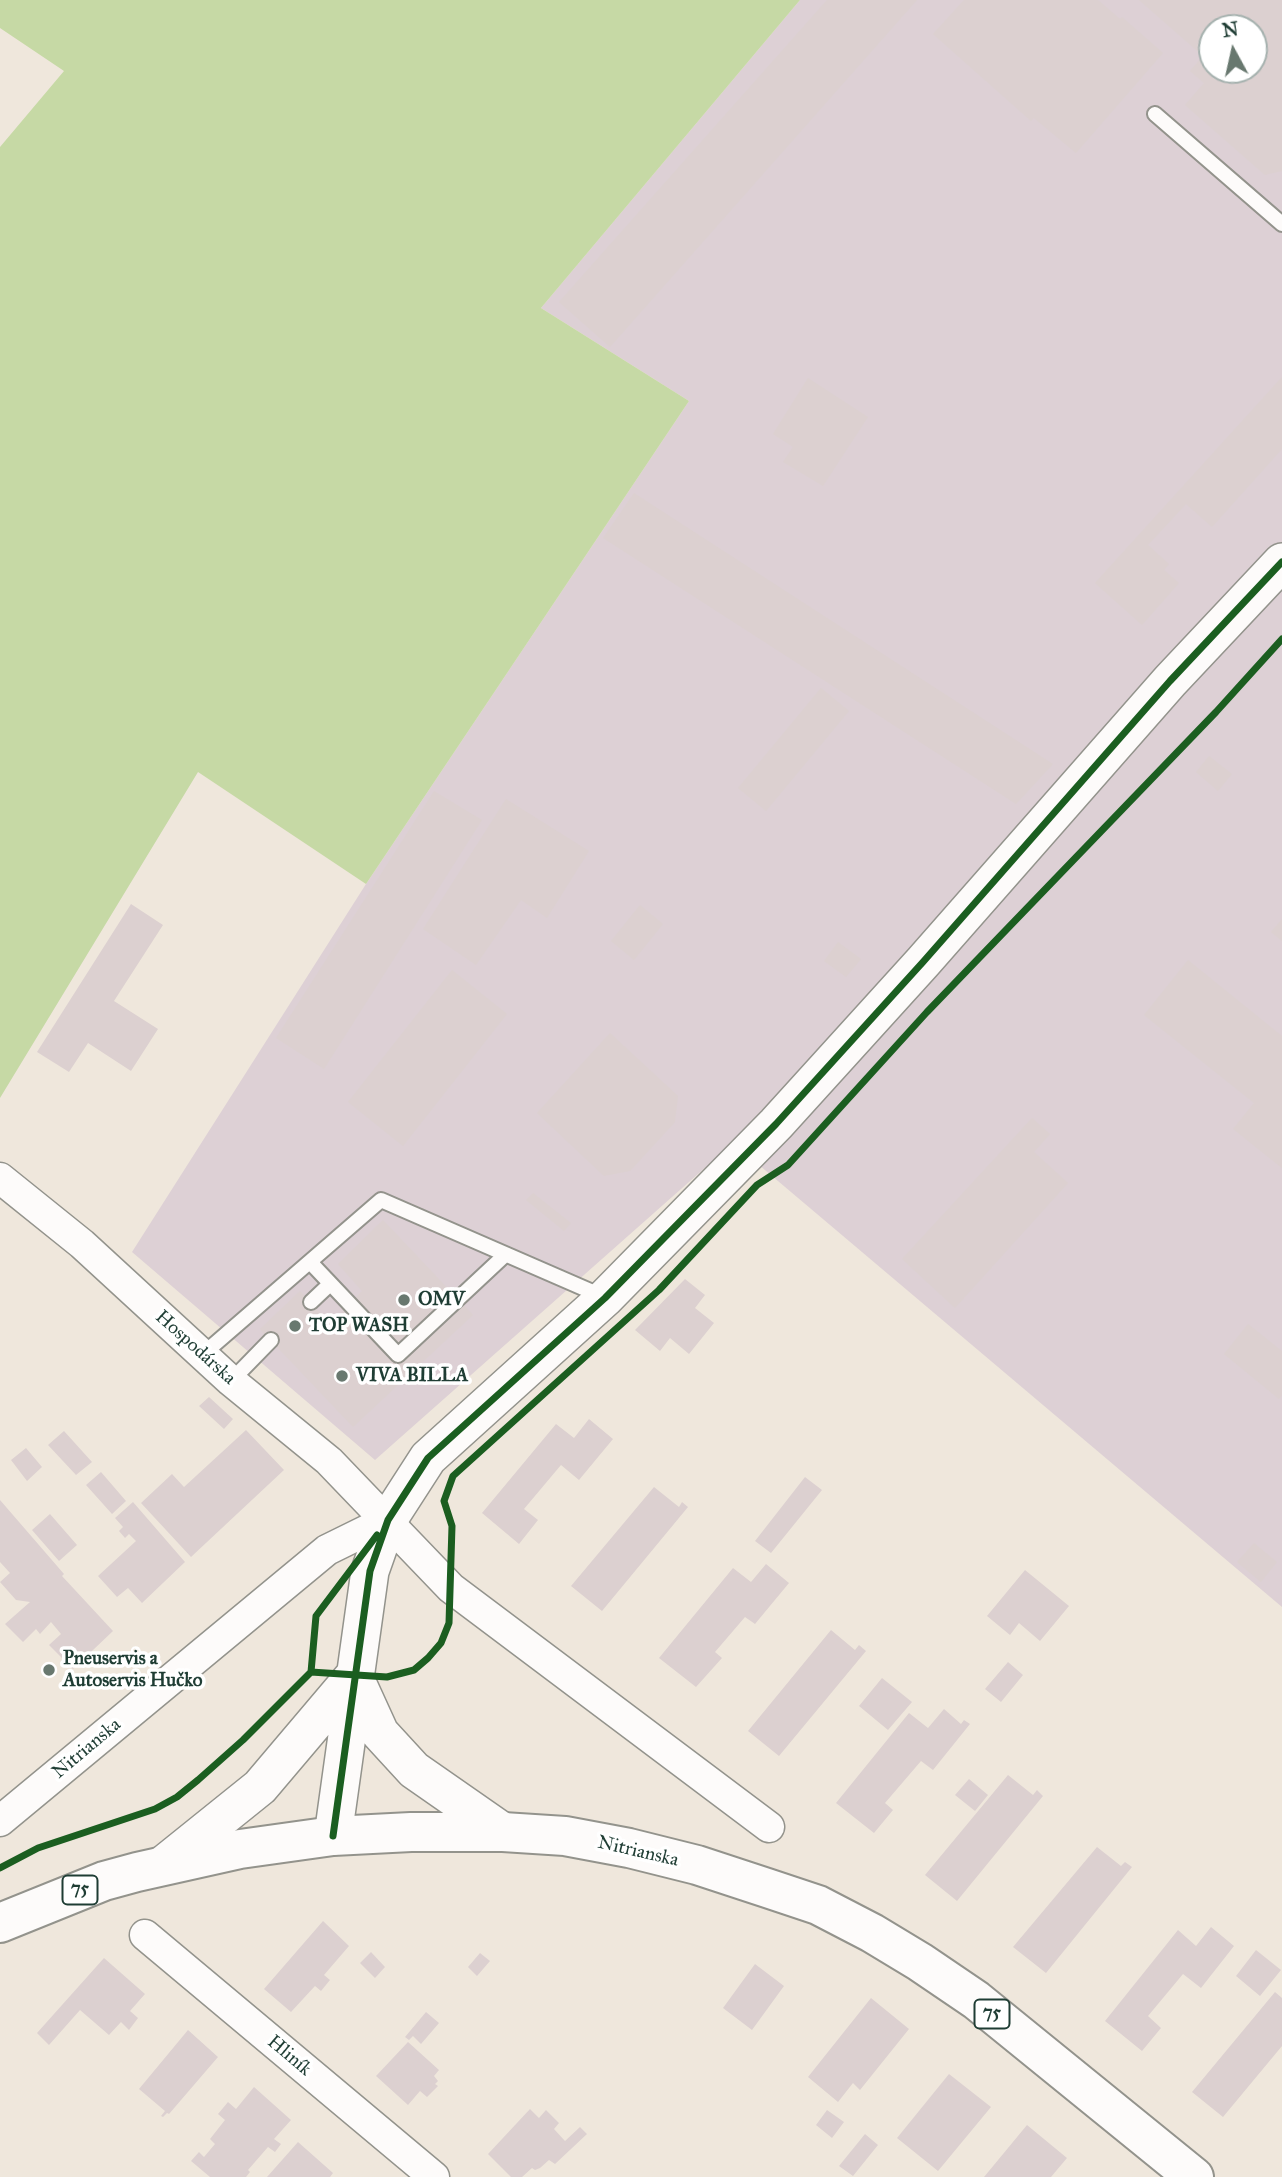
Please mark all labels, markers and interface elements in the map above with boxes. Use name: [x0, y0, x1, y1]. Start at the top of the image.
north arrow: [1198, 14, 1268, 84]
text: N: [1221, 17, 1240, 42]
place label: OMV: [418, 1289, 465, 1311]
marker: OMV: [396, 1292, 412, 1308]
street label: Hospodárska: [150, 1306, 240, 1390]
place label: TOP WASH: [309, 1315, 409, 1337]
marker: TOP WASH: [287, 1318, 303, 1334]
place label: VIVA BILLA: [356, 1365, 468, 1387]
marker: VIVA BILLA: [334, 1368, 350, 1384]
place label: Pneuservis a Autoservis Hučko: [63, 1648, 203, 1692]
marker: Pneuservis a Autoservis Hučko: [41, 1662, 57, 1678]
street label: Nitrianska: [48, 1714, 126, 1784]
street label: Nitrianska: [595, 1832, 681, 1872]
road number: 75: [62, 1876, 98, 1904]
road number: 75: [974, 2000, 1010, 2028]
street label: Hliník: [262, 2031, 316, 2081]

